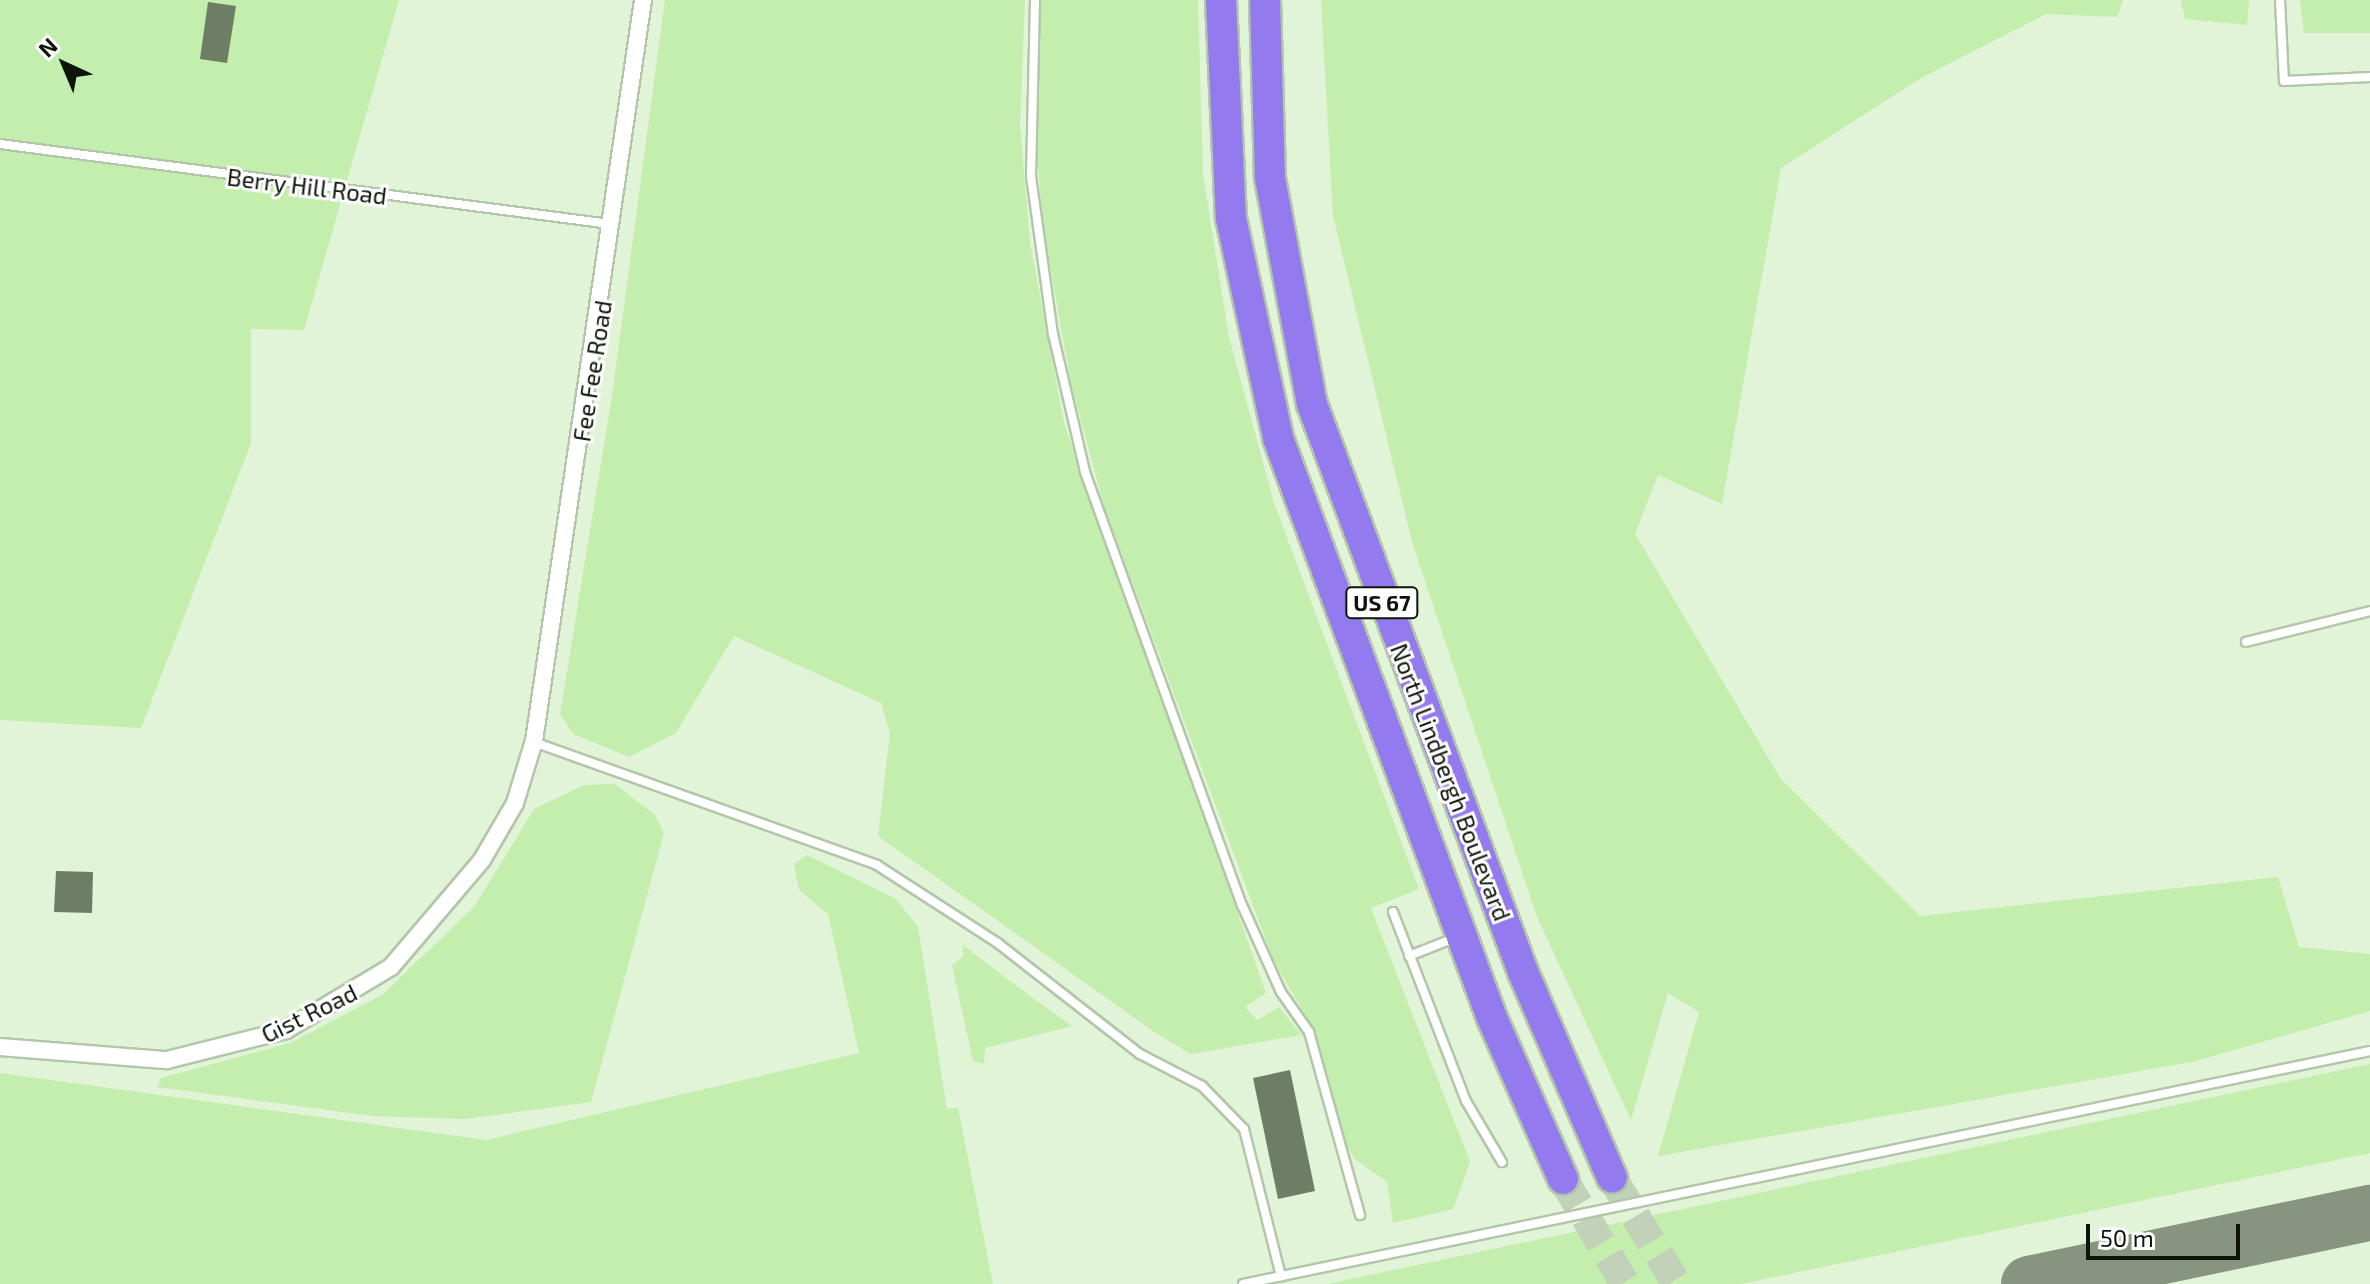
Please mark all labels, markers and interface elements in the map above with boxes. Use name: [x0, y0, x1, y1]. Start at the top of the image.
north arrow: [24, 24, 104, 104]
text: N: [33, 32, 62, 62]
street label: Berry Hill Road: [225, 162, 389, 210]
street label: Fee Fee Road: [567, 298, 617, 444]
road number: US 67: [1344, 585, 1420, 621]
street label: North Lindbergh Boulevard: [1385, 639, 1517, 925]
street label: Gist Road: [256, 977, 362, 1049]
scale bar: [2090, 1208, 2244, 1258]
text: 50 m: [2100, 1223, 2154, 1252]

